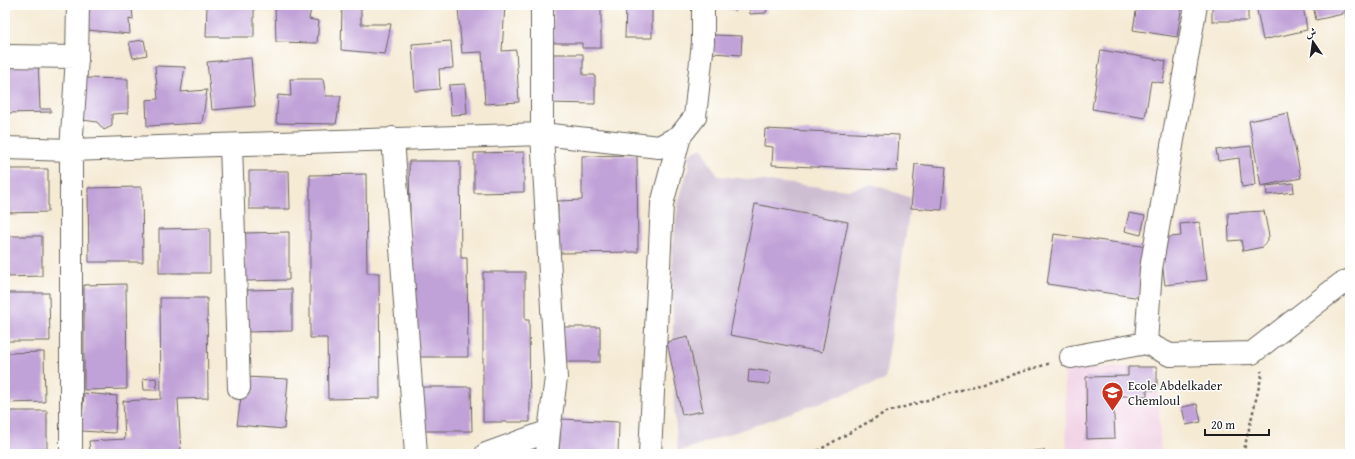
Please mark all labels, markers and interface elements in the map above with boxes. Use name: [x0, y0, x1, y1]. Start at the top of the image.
north arrow: [1293, 22, 1333, 62]
text: ش: [1304, 23, 1318, 41]
place label: Ecole Abdelkader Chemloul: [1128, 376, 1223, 410]
school or university icon: Ecole Abdelkader Chemloul: [1099, 379, 1125, 412]
scale bar: [1205, 411, 1269, 437]
text: 20 m: [1211, 416, 1235, 433]

